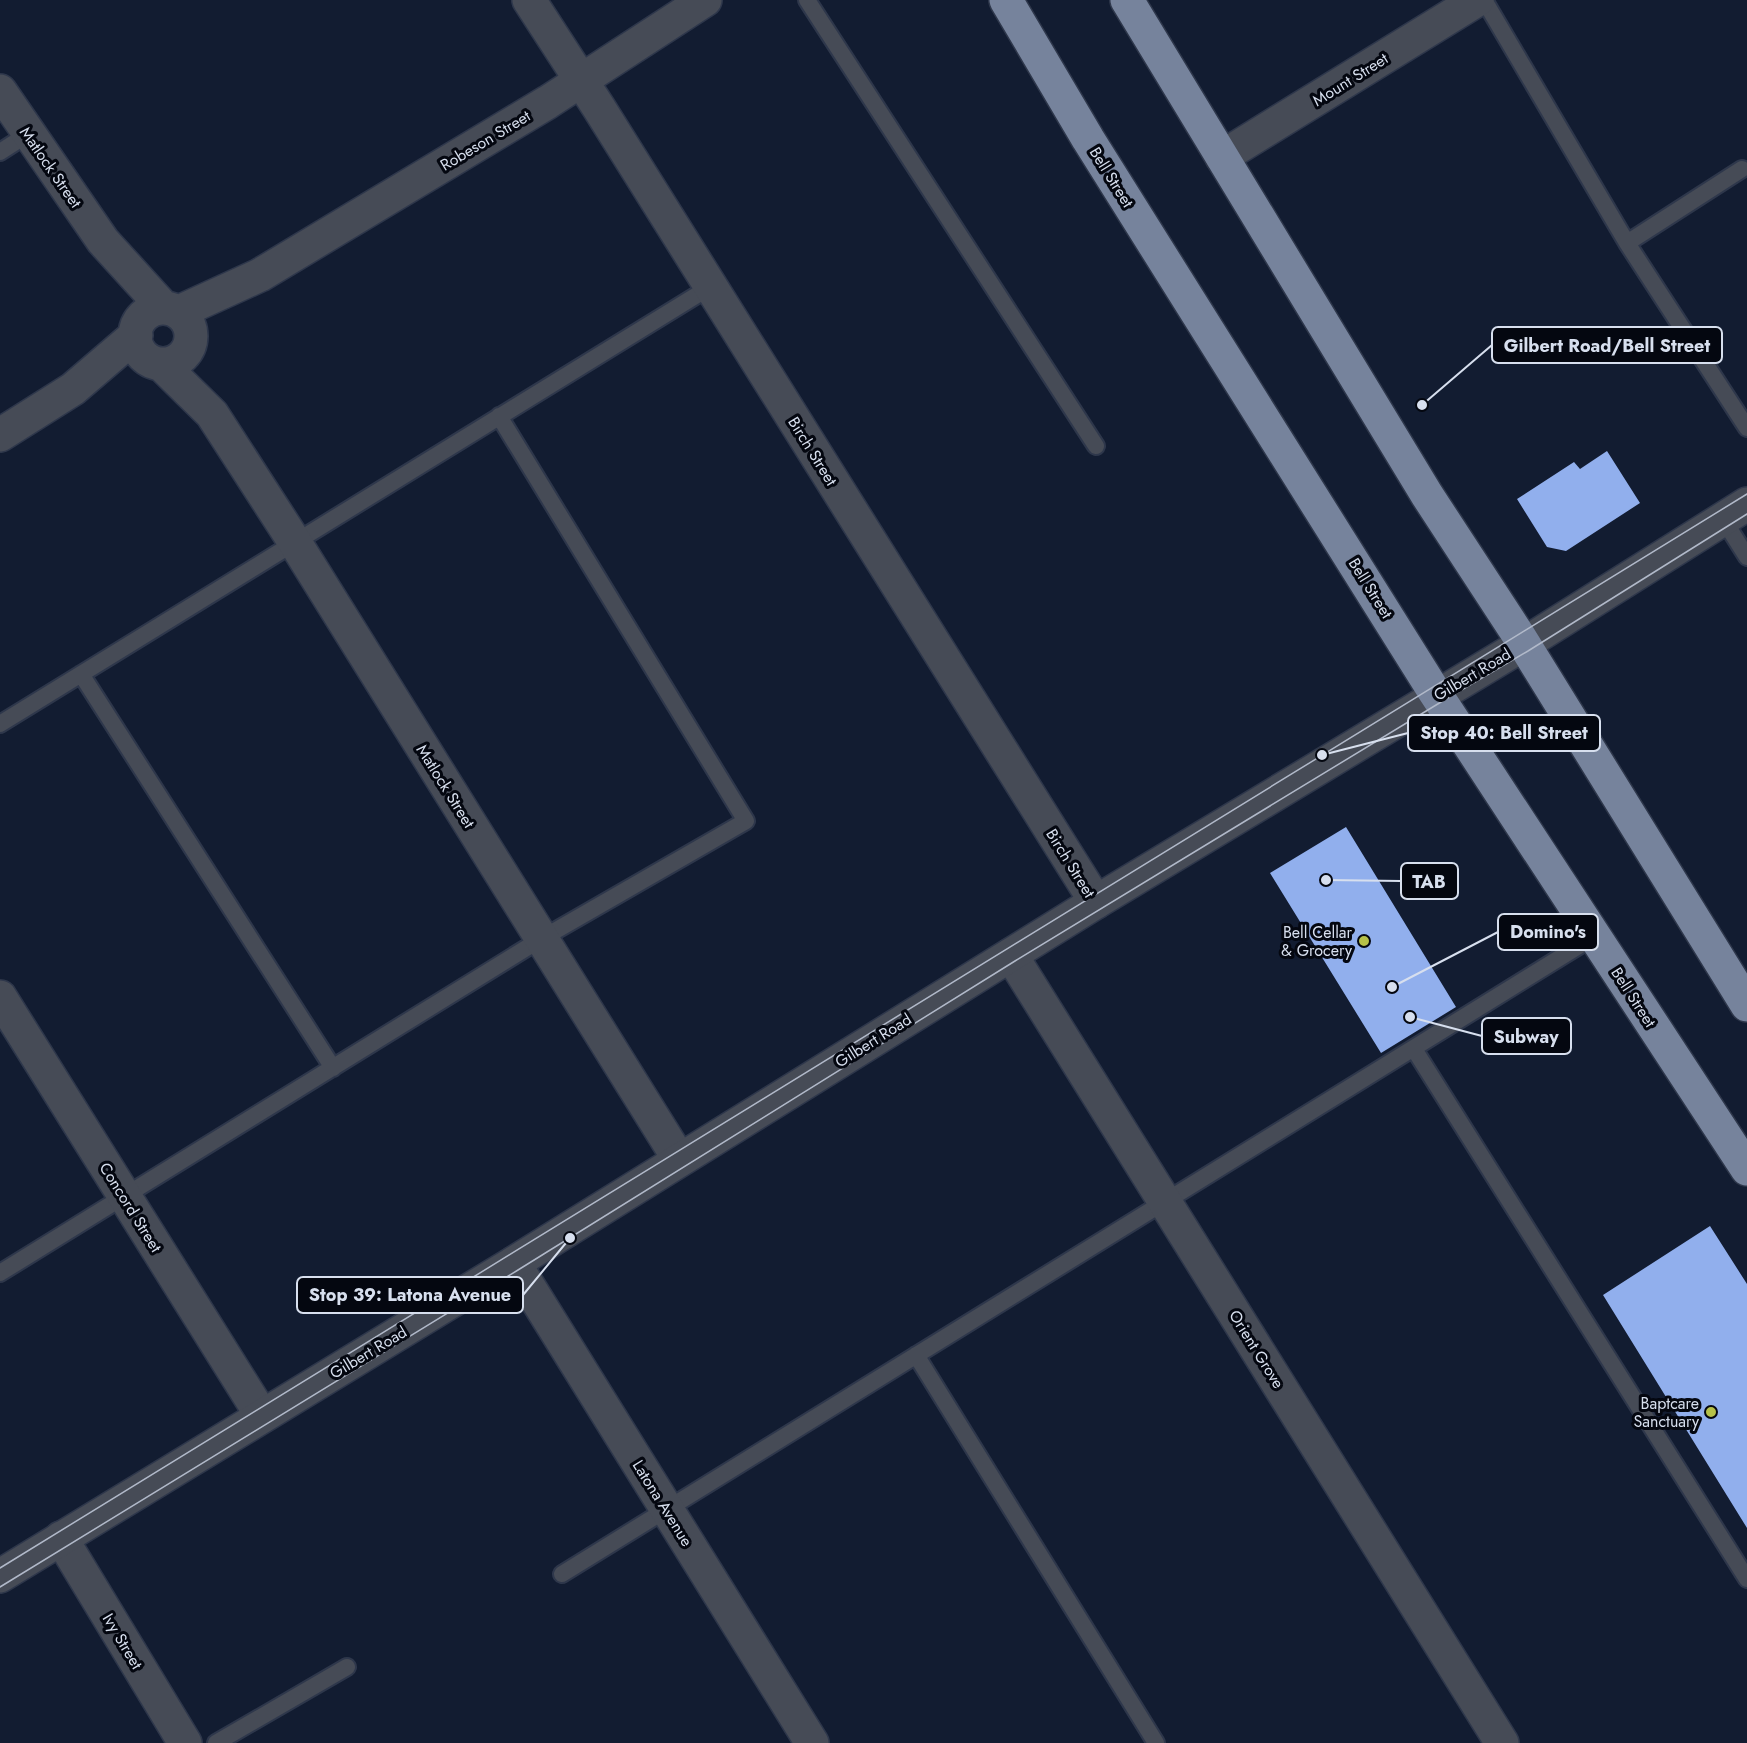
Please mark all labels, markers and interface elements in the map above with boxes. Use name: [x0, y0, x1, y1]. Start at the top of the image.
street label: Mount Street: [1308, 47, 1393, 112]
street label: Robeson Street: [436, 104, 535, 176]
street label: Matlock Street: [14, 122, 87, 213]
street label: Bell Street: [1084, 143, 1139, 212]
callout: Gilbert Road/Bell Street: [1492, 327, 1722, 363]
text: Gilbert Road/Bell Street: [1504, 333, 1710, 359]
street label: Birch Street: [782, 412, 843, 490]
street label: Bell Street: [1343, 554, 1398, 623]
street label: Gilbert Road: [1429, 642, 1515, 706]
callout: Stop 40: Bell Street: [1408, 715, 1600, 751]
text: Stop 40: Bell Street: [1420, 720, 1588, 746]
street label: Matlock Street: [411, 740, 480, 833]
street label: Birch Street: [1040, 824, 1101, 902]
callout: TAB: [1401, 863, 1458, 899]
text: TAB: [1412, 869, 1446, 895]
callout: Domino's: [1498, 914, 1598, 950]
text: Domino's: [1510, 919, 1586, 945]
place label: Bell Cellar & Grocery: [1281, 921, 1353, 962]
marker: Bell Cellar & Grocery: [1357, 934, 1371, 948]
street label: Bell Street: [1606, 963, 1662, 1032]
street label: Gilbert Road: [831, 1008, 916, 1073]
callout: Subway: [1482, 1018, 1571, 1054]
text: Subway: [1493, 1024, 1559, 1050]
street label: Concord Street: [94, 1158, 167, 1257]
callout: Stop 39: Latona Avenue: [297, 1277, 523, 1313]
text: Stop 39: Latona Avenue: [309, 1282, 511, 1308]
street label: Orient Grove: [1223, 1306, 1290, 1393]
street label: Gilbert Road: [325, 1320, 411, 1384]
place label: Baptcare Sanctuary: [1634, 1392, 1700, 1433]
marker: Baptcare Sanctuary: [1704, 1405, 1718, 1419]
street label: Latona Avenue: [627, 1456, 698, 1551]
street label: Ivy Street: [97, 1609, 148, 1674]

